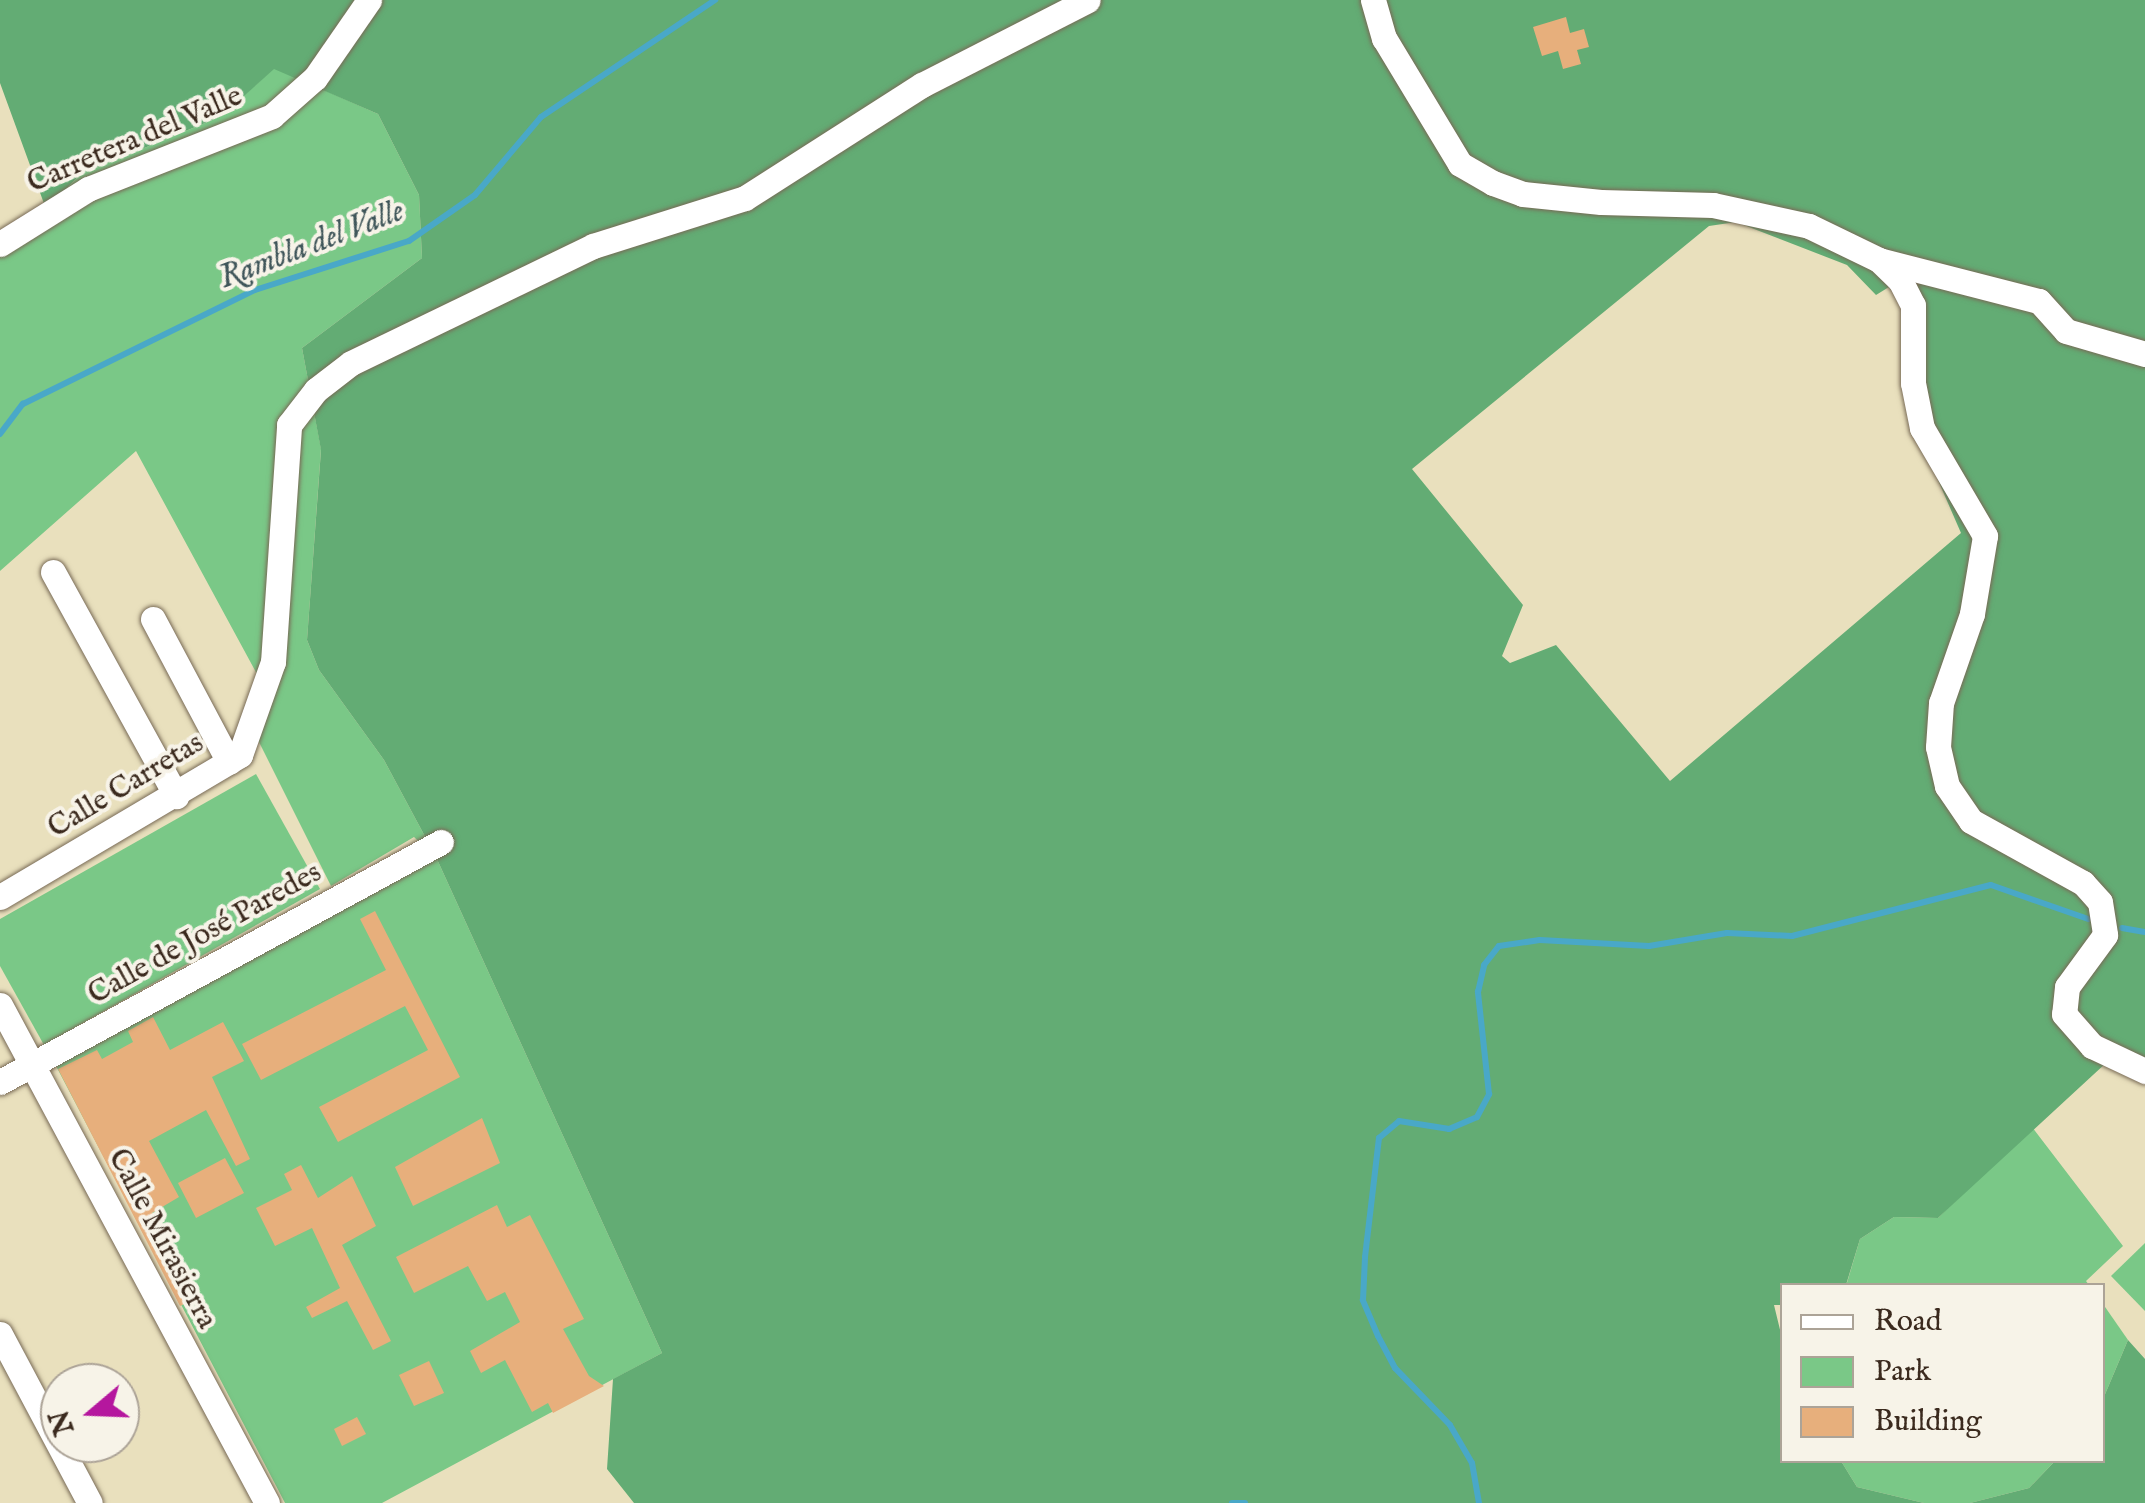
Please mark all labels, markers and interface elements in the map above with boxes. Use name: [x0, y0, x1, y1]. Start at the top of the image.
street label: Carretera del Valle: [22, 78, 248, 202]
water label: Rambla del Valle: [214, 193, 410, 299]
street label: Calle Carretas: [42, 725, 210, 847]
street label: Calle de José Paredes: [82, 855, 328, 1013]
street label: Calle Mirasierra: [100, 1143, 224, 1335]
legend: [1780, 1283, 2105, 1463]
text: Road: [1874, 1303, 1942, 1341]
text: Park: [1874, 1353, 1931, 1391]
north arrow: [40, 1363, 140, 1463]
text: Building: [1874, 1403, 1982, 1441]
text: N: [43, 1405, 84, 1439]

